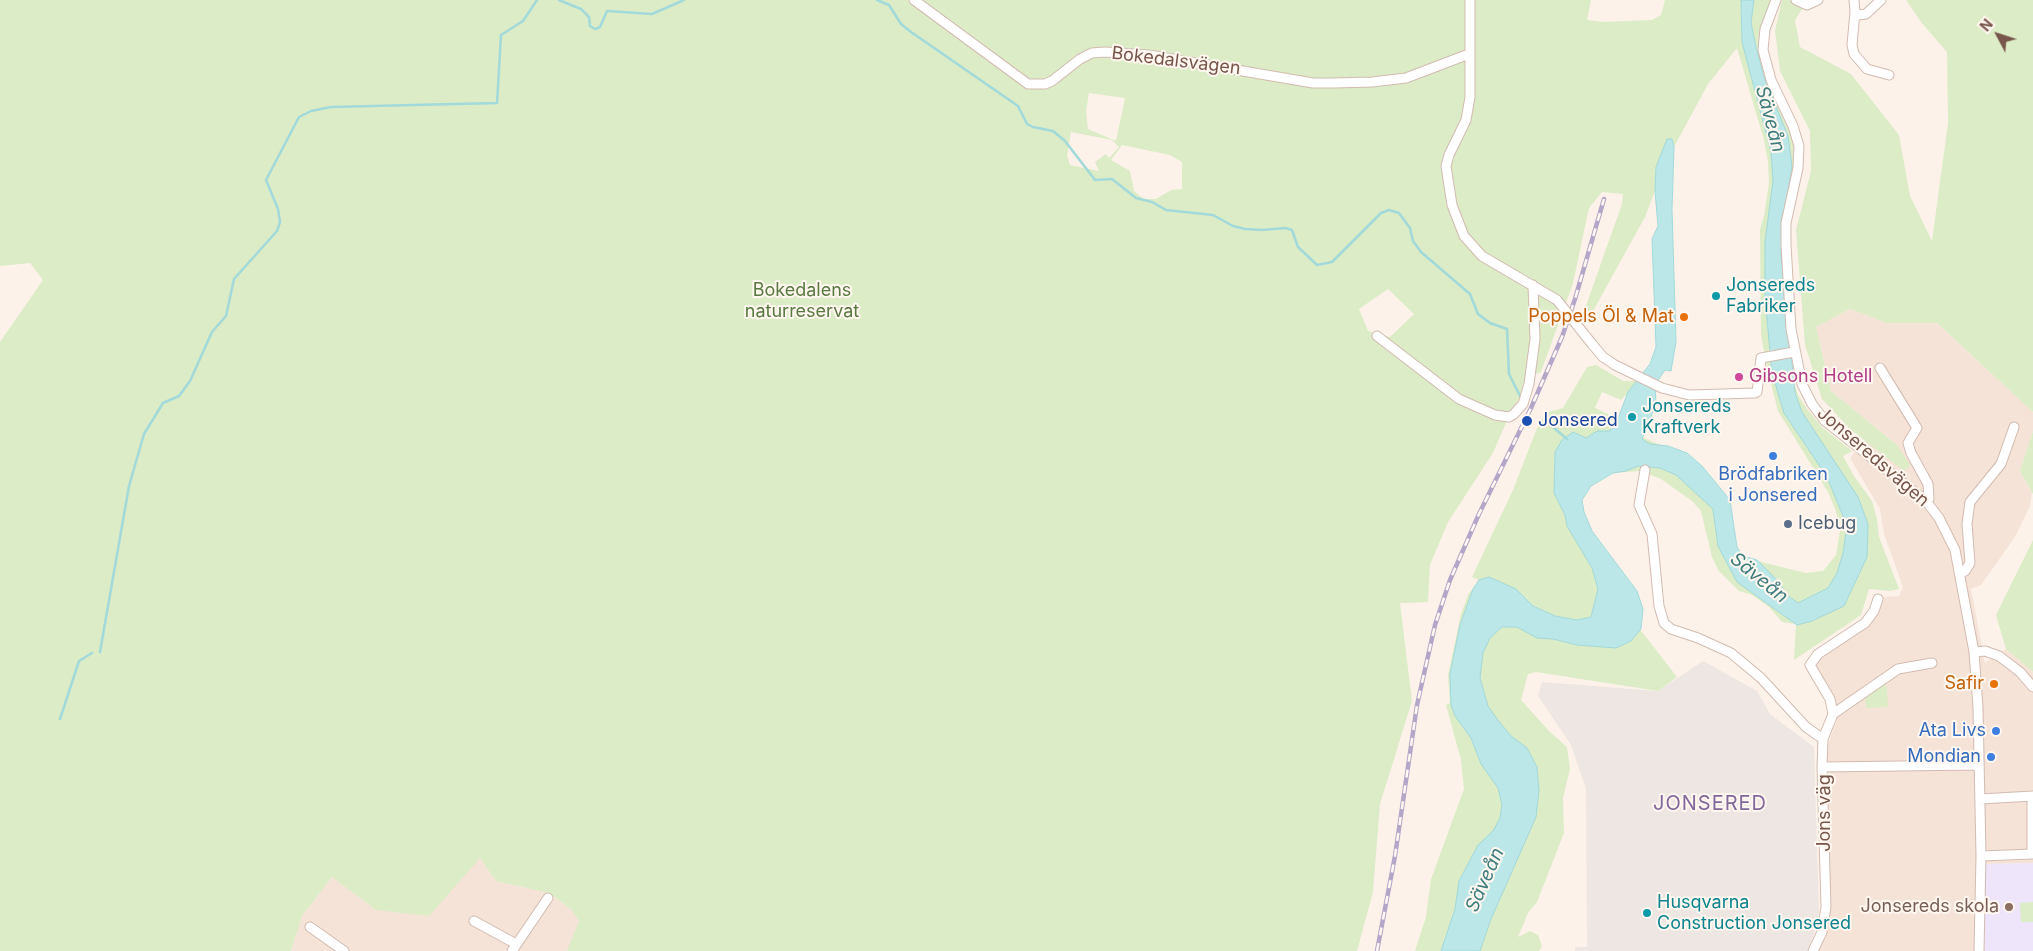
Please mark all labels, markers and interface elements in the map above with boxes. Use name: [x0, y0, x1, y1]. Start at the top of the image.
north arrow: [1973, 10, 2023, 60]
text: N: [1976, 15, 1996, 35]
street label: Bokedalsvägen: [1110, 42, 1242, 80]
water label: Säveån: [1750, 83, 1790, 155]
place label: Jonsereds Fabriker: [1726, 275, 1815, 318]
park label: Bokedalens naturreservat: [745, 280, 859, 322]
marker: Jonsereds Fabriker: [1710, 290, 1722, 302]
place label: Poppels Öl & Mat: [1528, 306, 1674, 328]
marker: Poppels Öl & Mat: [1678, 311, 1690, 323]
place label: Gibsons Hotell: [1749, 366, 1872, 388]
marker: Gibsons Hotell: [1733, 371, 1745, 383]
place label: Jonsereds Kraftverk: [1642, 396, 1731, 438]
street label: Jonseredsvägen: [1813, 402, 1933, 512]
place label: Jonsered: [1538, 410, 1618, 432]
marker: Jonsereds Kraftverk: [1626, 411, 1638, 423]
marker: Jonsered: [1520, 414, 1534, 428]
marker: Brödfabriken i Jonsered: [1767, 450, 1779, 462]
place label: Brödfabriken i Jonsered: [1718, 464, 1828, 506]
place label: Icebug: [1798, 513, 1856, 535]
marker: Icebug: [1782, 518, 1794, 530]
water label: Säveån: [1725, 548, 1793, 608]
place label: Safir: [1945, 673, 1984, 695]
marker: Safir: [1988, 678, 2000, 690]
place label: Ata Livs: [1919, 720, 1986, 742]
marker: Ata Livs: [1990, 725, 2002, 737]
place label: Mondian: [1907, 746, 1981, 768]
marker: Mondian: [1985, 751, 1997, 763]
street label: Jons väg: [1814, 774, 1836, 852]
district label: JONSERED: [1652, 792, 1768, 816]
water label: Säveån: [1461, 844, 1509, 916]
place label: Husqvarna Construction Jonsered: [1657, 892, 1851, 934]
place label: Jonsereds skola: [1861, 896, 1999, 918]
marker: Jonsereds skola: [2003, 901, 2015, 913]
marker: Husqvarna Construction Jonsered: [1641, 907, 1653, 919]

